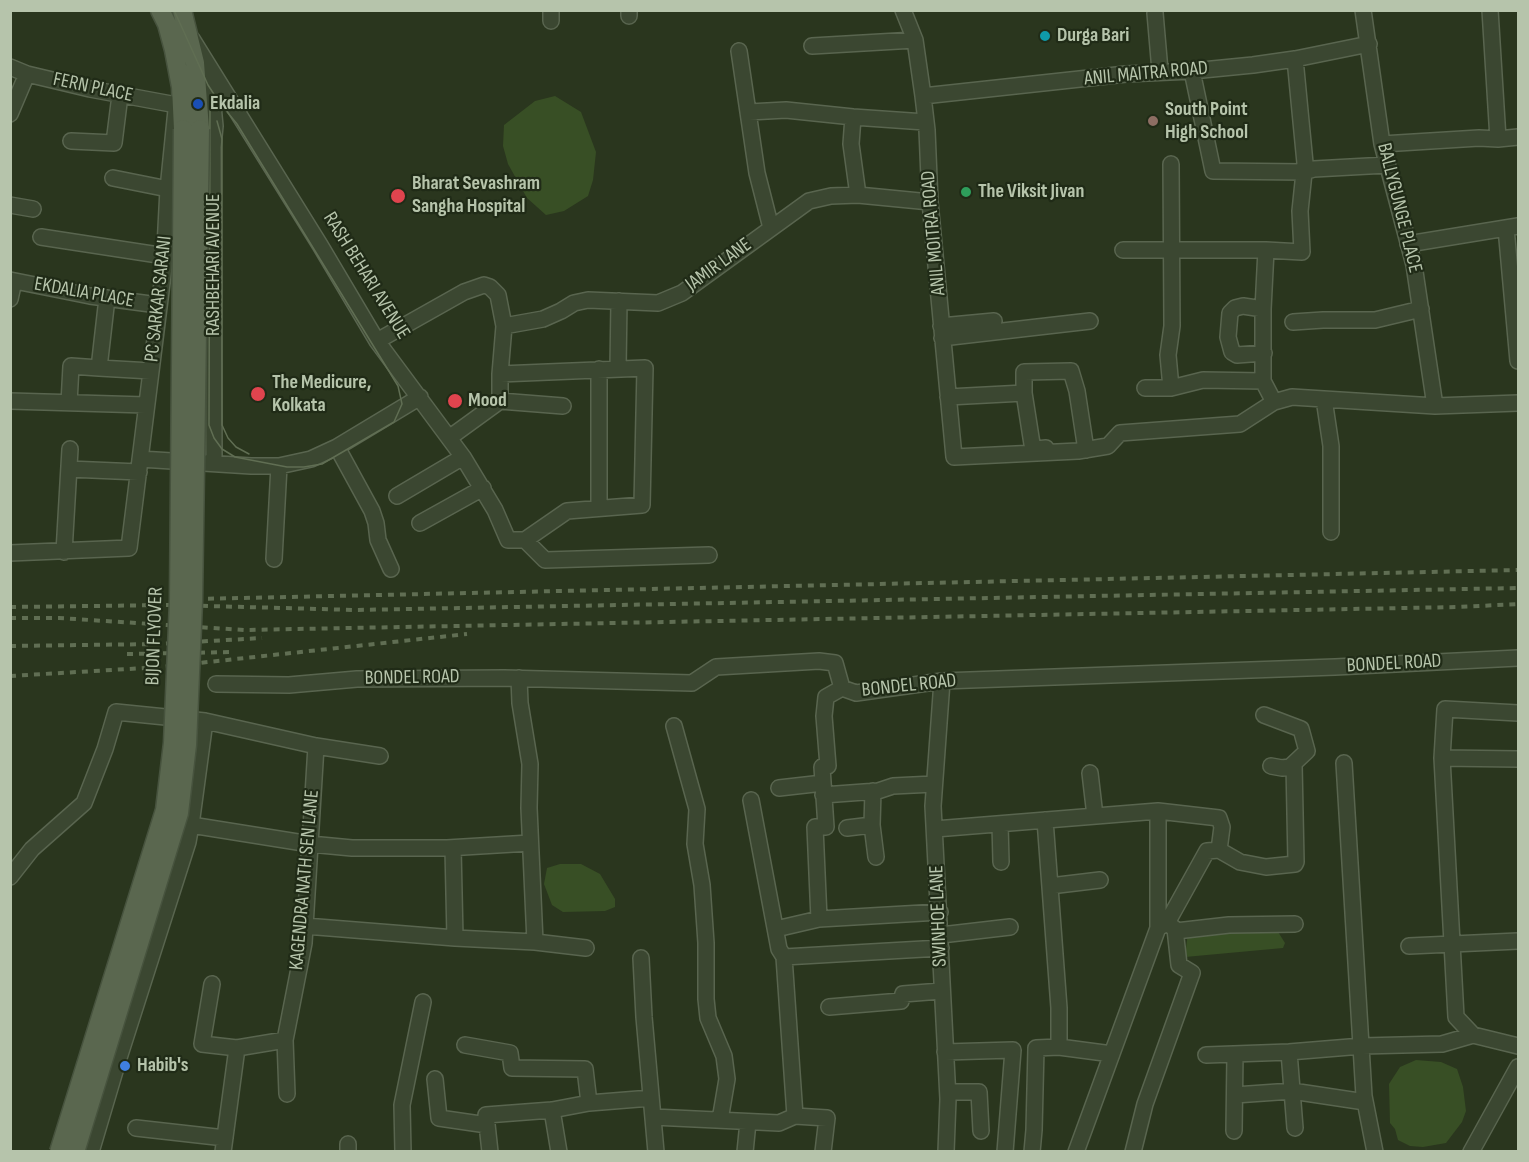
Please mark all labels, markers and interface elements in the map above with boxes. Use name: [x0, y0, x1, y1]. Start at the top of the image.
place label: Durga Bari: [1057, 24, 1129, 48]
marker: Durga Bari: [1038, 29, 1052, 43]
street label: ANIL MAITRA ROAD: [1083, 57, 1209, 91]
street label: FERN PLACE: [51, 68, 135, 108]
place label: Ekdalia: [210, 92, 260, 116]
marker: Ekdalia: [191, 97, 205, 111]
place label: South Point High School: [1165, 98, 1248, 145]
marker: South Point High School: [1146, 114, 1160, 128]
street label: BALLYGUNGE PLACE: [1371, 141, 1427, 275]
street label: ANIL MOITRA ROAD: [917, 170, 951, 296]
place label: Bharat Sevashram Sangha Hospital: [412, 172, 540, 219]
place label: The Viksit Jivan: [978, 180, 1084, 204]
marker: The Viksit Jivan: [959, 185, 973, 199]
marker: Bharat Sevashram Sangha Hospital: [389, 187, 407, 205]
street label: RASHBEHARI AVENUE: [202, 194, 226, 336]
street label: RASH BEHARI AVENUE: [317, 208, 415, 344]
street label: JAMIR LANE: [681, 233, 757, 297]
street label: PC SARKAR SARANI: [140, 235, 178, 363]
street label: EKDALIA PLACE: [32, 272, 136, 314]
place label: The Medicure, Kolkata: [272, 371, 371, 418]
marker: The Medicure, Kolkata: [249, 385, 267, 403]
place label: Mood: [468, 389, 507, 413]
marker: Mood: [446, 392, 464, 410]
street label: BIJON FLYOVER: [141, 586, 169, 686]
street label: BONDEL ROAD: [1346, 650, 1442, 678]
street label: BONDEL ROAD: [364, 665, 460, 691]
street label: BONDEL ROAD: [861, 669, 957, 703]
street label: KAGENDRA NATH SEN LANE: [285, 789, 325, 971]
street label: SWINHOE LANE: [925, 865, 953, 967]
place label: Habib's: [137, 1054, 189, 1078]
marker: Habib's: [118, 1059, 132, 1073]

